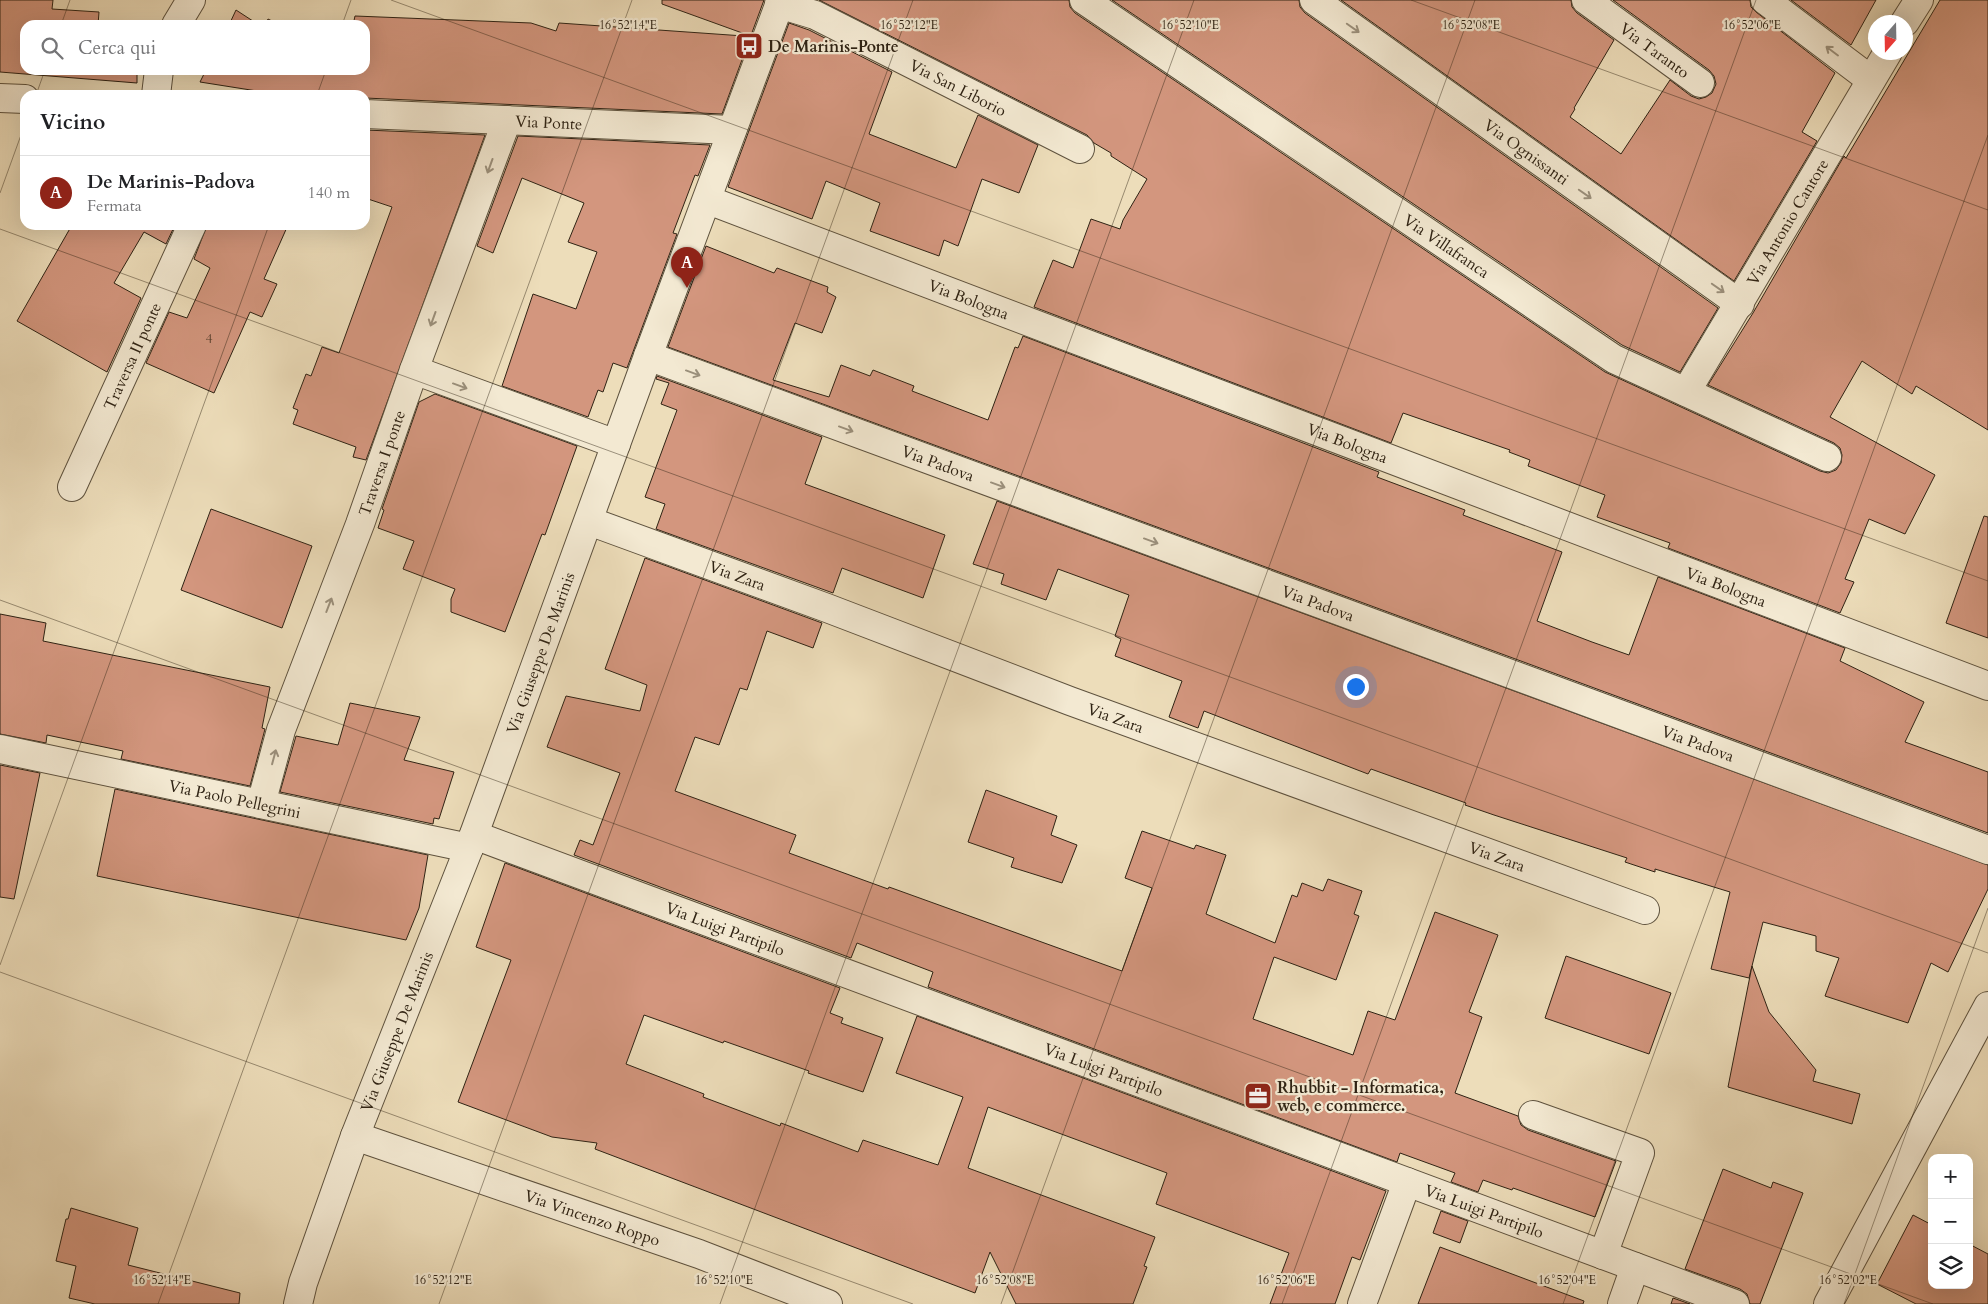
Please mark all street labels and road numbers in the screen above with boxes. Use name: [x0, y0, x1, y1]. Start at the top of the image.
street label: Via Taranto: [1615, 18, 1694, 84]
street label: Via San Liborio: [905, 54, 1010, 122]
street label: Via Ponte: [515, 111, 583, 135]
street label: Via Ognissanti: [1479, 114, 1573, 191]
street label: Via Antonio Cantore: [1742, 155, 1834, 290]
street label: Via Villafranca: [1399, 209, 1494, 284]
street label: Via Bologna: [925, 275, 1012, 325]
street label: Traversa II ponte: [99, 299, 167, 414]
street label: Traversa I ponte: [354, 407, 411, 519]
street label: Via Bologna: [1304, 418, 1391, 469]
street label: Via Padova: [898, 440, 977, 487]
street label: Via Zara: [706, 556, 768, 597]
street label: Via Bologna: [1682, 562, 1769, 613]
street label: Via Giuseppe De Marinis: [501, 569, 580, 737]
street label: Via Padova: [1278, 580, 1357, 627]
street label: Via Zara: [1084, 698, 1147, 739]
street label: Via Padova: [1658, 721, 1737, 768]
street label: Via Paolo Pellegrini: [166, 775, 303, 824]
street label: Via Zara: [1465, 837, 1528, 878]
street label: Via Luigi Partipilo: [662, 897, 788, 962]
street label: Via Giuseppe De Marinis: [356, 948, 439, 1115]
street label: Via Luigi Partipilo: [1041, 1038, 1167, 1103]
street label: Via Luigi Partipilo: [1421, 1179, 1547, 1244]
street label: Via Vincenzo Roppo: [521, 1185, 663, 1252]

